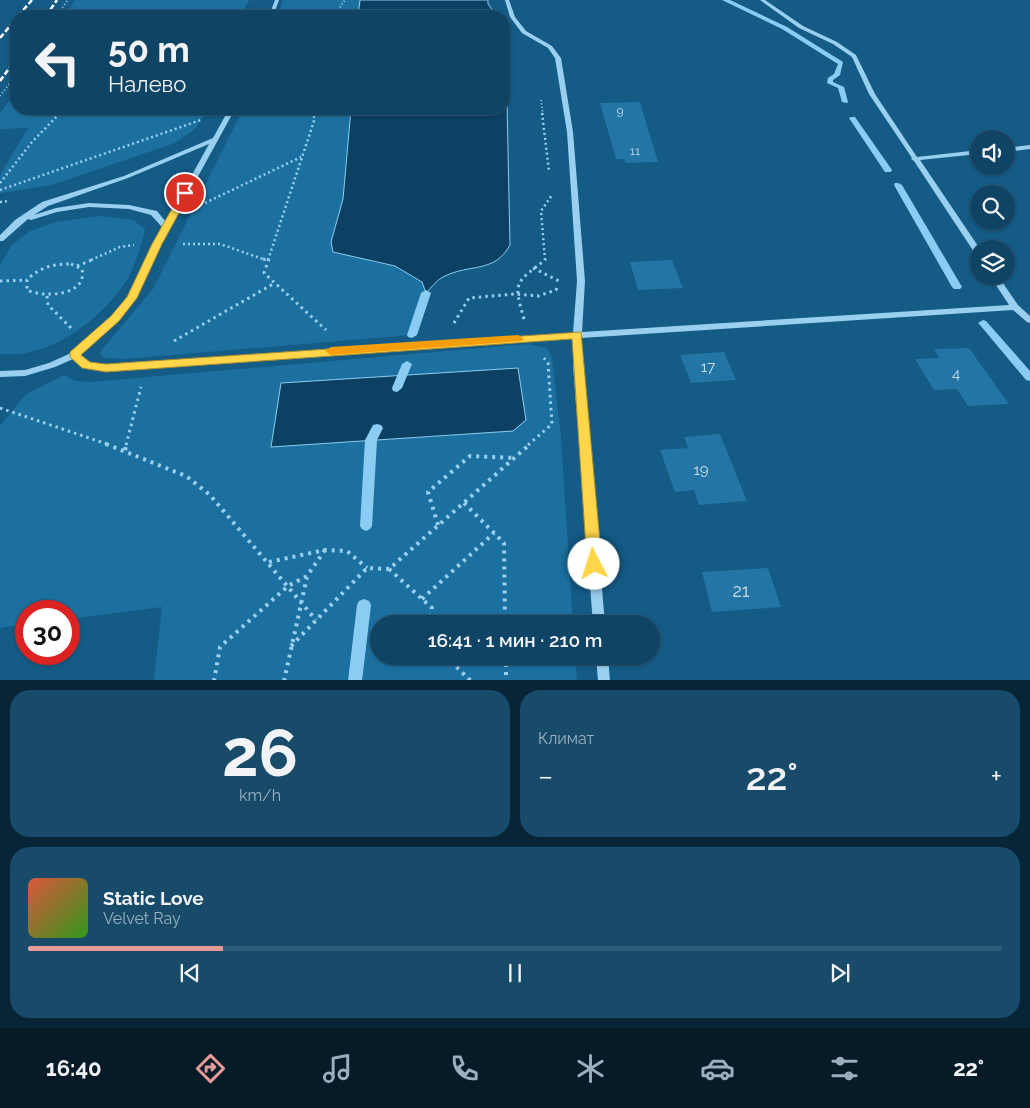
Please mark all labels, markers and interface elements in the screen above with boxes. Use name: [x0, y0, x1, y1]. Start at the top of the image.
text: 50 m: [108, 29, 190, 70]
icon: left: [25, 30, 90, 95]
text: Налево: [108, 71, 186, 97]
house number: 9: [616, 104, 624, 118]
map controls: [970, 130, 1015, 285]
button: sound: [970, 130, 1015, 175]
house number: 11: [630, 144, 640, 158]
pin: [164, 172, 206, 214]
icon: arrive: [171, 179, 199, 207]
button: search: [970, 185, 1015, 230]
button: layers: [970, 240, 1015, 285]
house number: 17: [701, 358, 715, 376]
house number: 4: [952, 365, 960, 383]
house number: 19: [693, 461, 709, 479]
position arrow: [567, 537, 619, 589]
house number: 21: [732, 580, 750, 601]
speed limit sign: 30: [15, 600, 80, 665]
text: 16:41 · 1 мин · 210 m: [428, 629, 602, 651]
text: 26: [222, 715, 298, 791]
text: Климат: [538, 729, 594, 748]
text: 22°: [746, 754, 798, 799]
text: −: [538, 760, 553, 793]
text: +: [990, 760, 1002, 793]
text: km/h: [239, 786, 281, 805]
text: Static Love: [103, 887, 204, 909]
text: Velvet Ray: [103, 909, 181, 928]
icon: previous: [176, 959, 204, 987]
icon: pause: [501, 959, 529, 987]
icon: next: [826, 959, 854, 987]
icon: directions: [193, 1051, 228, 1086]
icon: music: [320, 1051, 355, 1086]
icon: phone: [447, 1051, 482, 1086]
icon: climate: [573, 1051, 608, 1086]
icon: car: [700, 1051, 735, 1086]
icon: filters: [827, 1051, 862, 1086]
text: 16:40: [46, 1055, 102, 1081]
text: 22°: [953, 1055, 984, 1081]

